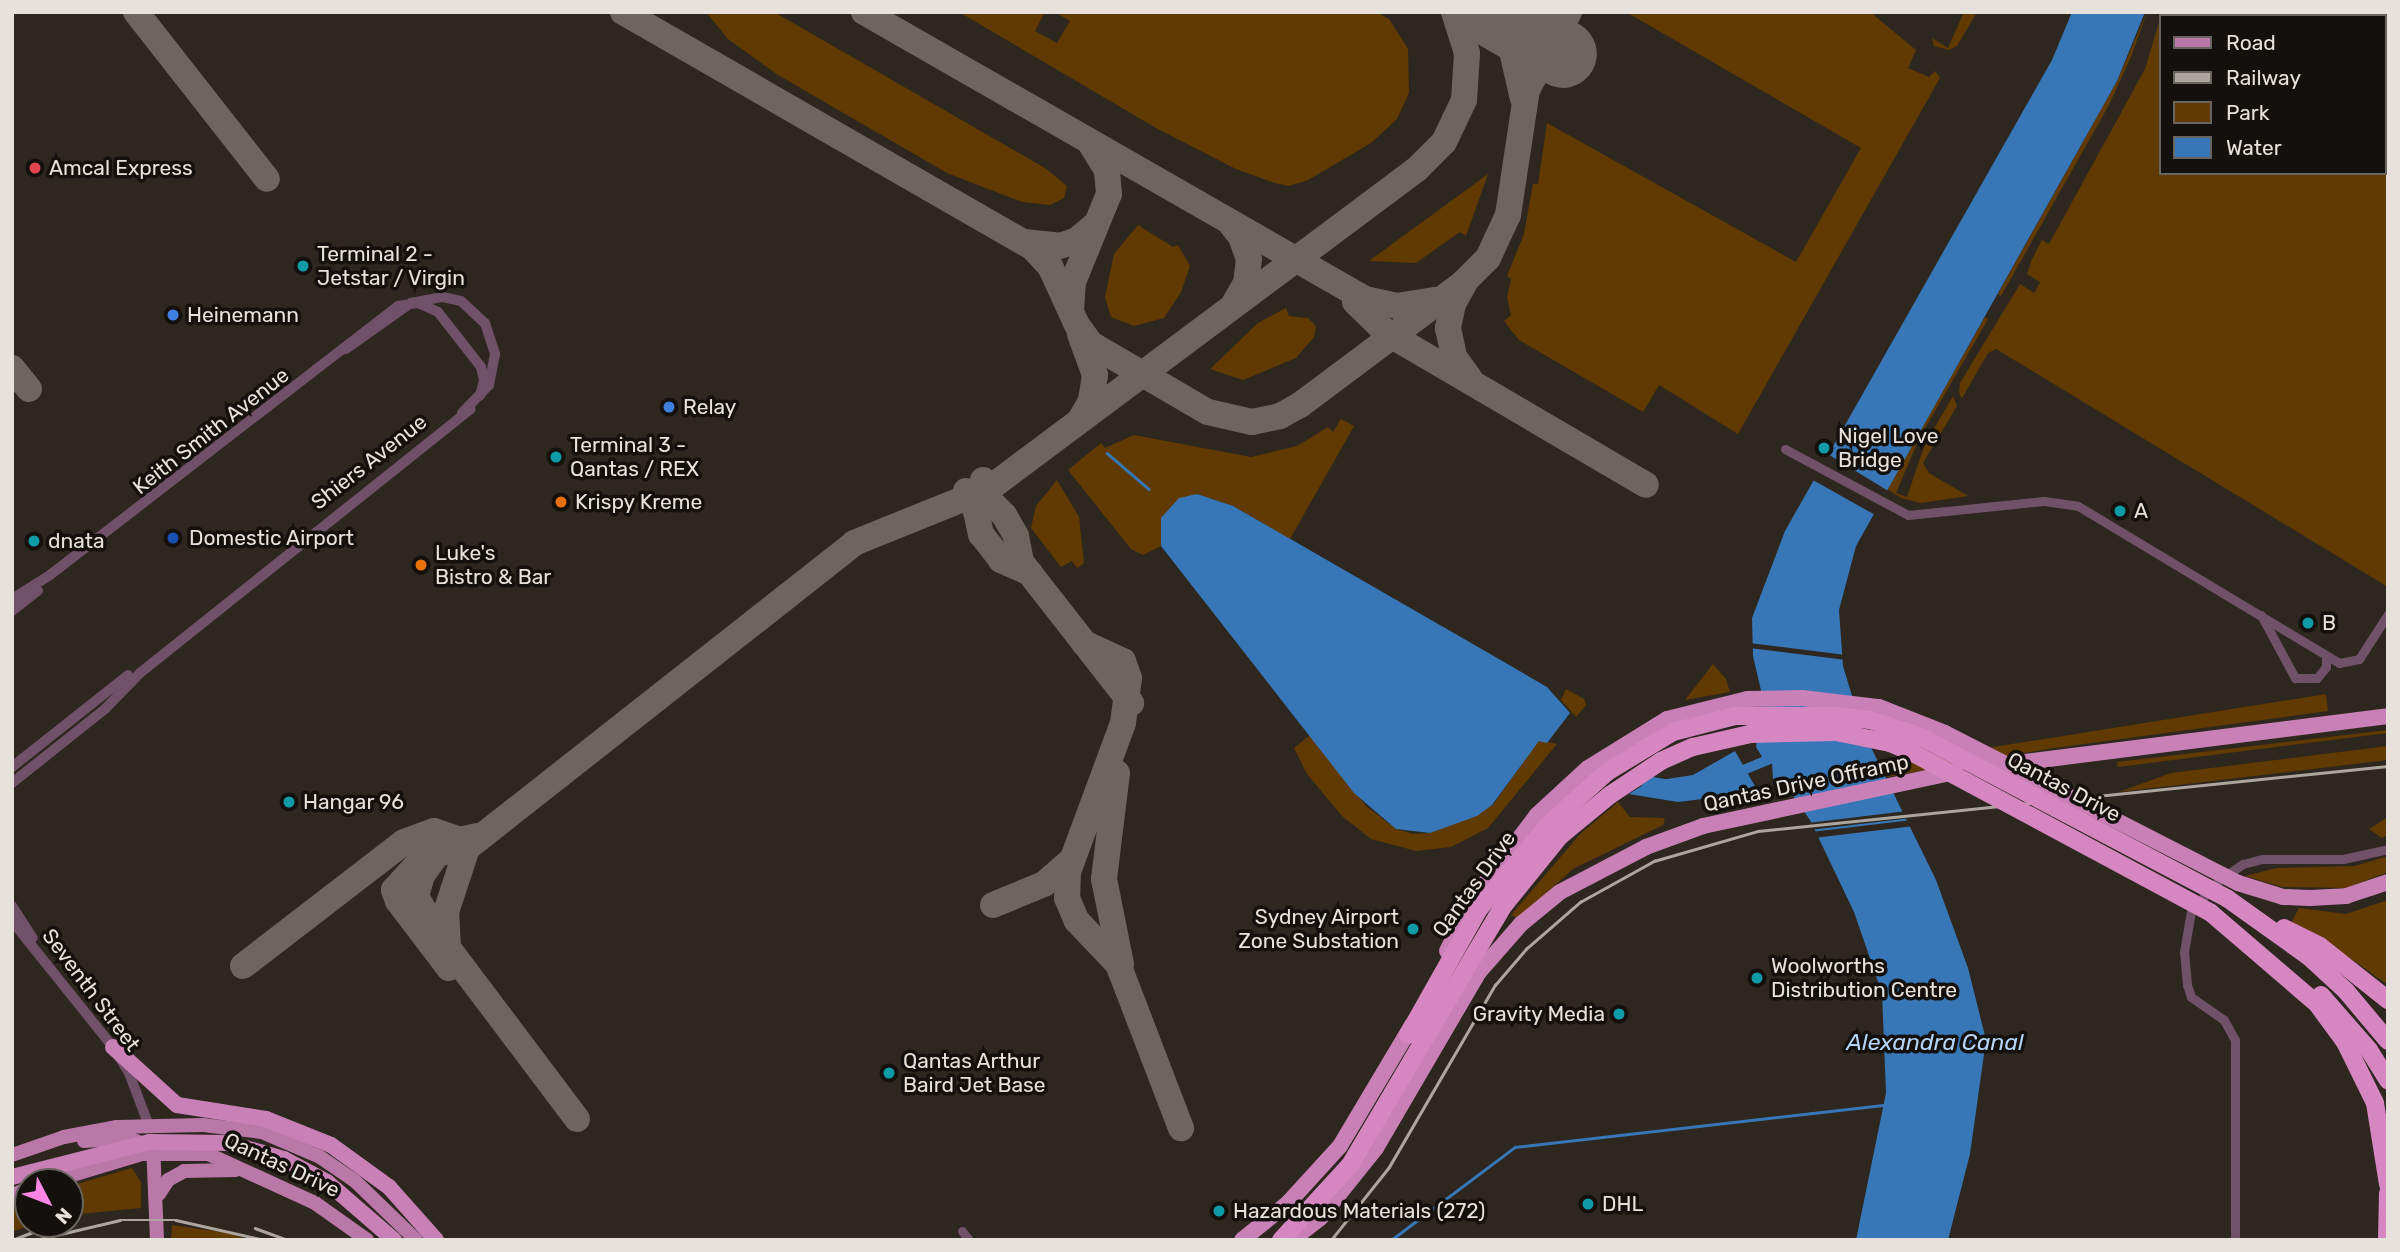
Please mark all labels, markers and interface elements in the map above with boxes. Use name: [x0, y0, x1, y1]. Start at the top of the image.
legend: [2158, 14, 2386, 175]
text: Road: [2226, 30, 2276, 55]
text: Railway: [2226, 65, 2301, 90]
text: Park: [2226, 100, 2270, 125]
text: Water: [2226, 135, 2282, 160]
place label: Amcal Express: [49, 155, 193, 181]
marker: Amcal Express: [27, 160, 43, 176]
place label: Terminal 2 - Jetstar / Virgin: [317, 241, 466, 291]
marker: Terminal 2 - Jetstar / Virgin: [295, 258, 311, 274]
place label: Heinemann: [187, 302, 299, 328]
marker: Heinemann: [165, 307, 181, 323]
street label: Keith Smith Avenue: [128, 362, 294, 500]
place label: Relay: [683, 394, 736, 420]
marker: Relay: [661, 399, 677, 415]
street label: Shiers Avenue: [306, 409, 432, 515]
place label: Nigel Love Bridge: [1838, 423, 1938, 473]
place label: Terminal 3 - Qantas / REX: [570, 432, 699, 482]
marker: Nigel Love Bridge: [1816, 440, 1832, 456]
marker: Terminal 3 - Qantas / REX: [548, 449, 564, 465]
place label: Krispy Kreme: [575, 489, 703, 515]
marker: Krispy Kreme: [553, 494, 569, 510]
place label: A: [2134, 498, 2148, 524]
marker: A: [2112, 503, 2128, 519]
place label: Domestic Airport: [189, 525, 355, 551]
place label: dnata: [48, 528, 105, 554]
marker: Domestic Airport: [163, 528, 183, 548]
marker: dnata: [26, 533, 42, 549]
place label: Luke's Bistro & Bar: [435, 540, 551, 590]
marker: Luke's Bistro & Bar: [413, 557, 429, 573]
place label: B: [2322, 610, 2336, 636]
marker: B: [2300, 615, 2316, 631]
street label: Qantas Drive: [2003, 747, 2125, 827]
street label: Qantas Drive Offramp: [1701, 749, 1911, 817]
place label: Hangar 96: [303, 789, 404, 815]
marker: Hangar 96: [281, 794, 297, 810]
street label: Qantas Drive: [1427, 826, 1521, 942]
place label: Sydney Airport Zone Substation: [1238, 904, 1399, 954]
marker: Sydney Airport Zone Substation: [1405, 921, 1421, 937]
street label: Seventh Street: [37, 924, 145, 1056]
place label: Woolworths Distribution Centre: [1771, 953, 1957, 1003]
marker: Woolworths Distribution Centre: [1749, 970, 1765, 986]
place label: Gravity Media: [1472, 1001, 1605, 1027]
marker: Gravity Media: [1611, 1006, 1627, 1022]
water label: Alexandra Canal: [1847, 1028, 2023, 1056]
place label: Qantas Arthur Baird Jet Base: [903, 1048, 1046, 1098]
marker: Qantas Arthur Baird Jet Base: [881, 1065, 897, 1081]
street label: Qantas Drive: [220, 1127, 344, 1203]
north arrow: [14, 1168, 84, 1238]
place label: DHL: [1602, 1191, 1643, 1217]
marker: DHL: [1580, 1196, 1596, 1212]
place label: Hazardous Materials (272): [1233, 1198, 1485, 1224]
text: N: [50, 1203, 77, 1229]
marker: Hazardous Materials (272): [1211, 1203, 1227, 1219]

